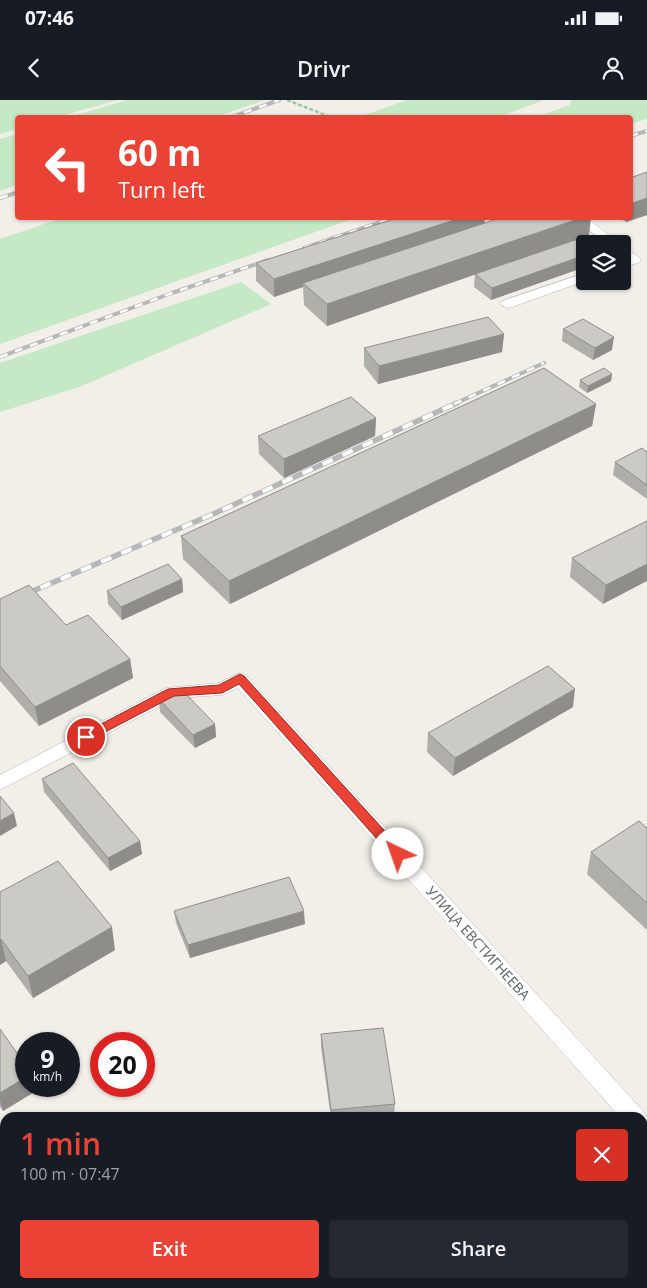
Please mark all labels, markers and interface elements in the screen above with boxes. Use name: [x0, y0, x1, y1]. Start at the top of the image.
text: 07:46: [25, 5, 74, 31]
text: Drivr: [297, 53, 350, 83]
icon: back: [20, 54, 48, 82]
icon: person: [599, 54, 627, 82]
text: 60 m: [118, 129, 201, 176]
icon: left: [35, 135, 100, 200]
text: Turn left: [118, 174, 205, 204]
map controls: [576, 235, 631, 290]
button: layers: [576, 235, 631, 290]
pin: [65, 716, 107, 758]
icon: arrive: [72, 723, 100, 751]
position arrow: [371, 827, 423, 879]
street label: УЛИЦА ЕВСТИГНЕЕВА: [422, 882, 535, 1004]
speed limit sign: 20: [90, 1032, 155, 1097]
text: 9: [40, 1041, 55, 1075]
text: km/h: [33, 1068, 62, 1085]
text: 1 min: [20, 1123, 101, 1164]
button: close: [576, 1129, 628, 1181]
text: 100 m · 07:47: [20, 1163, 120, 1185]
button: Exit: [20, 1220, 319, 1278]
button: Share: [329, 1220, 628, 1278]

